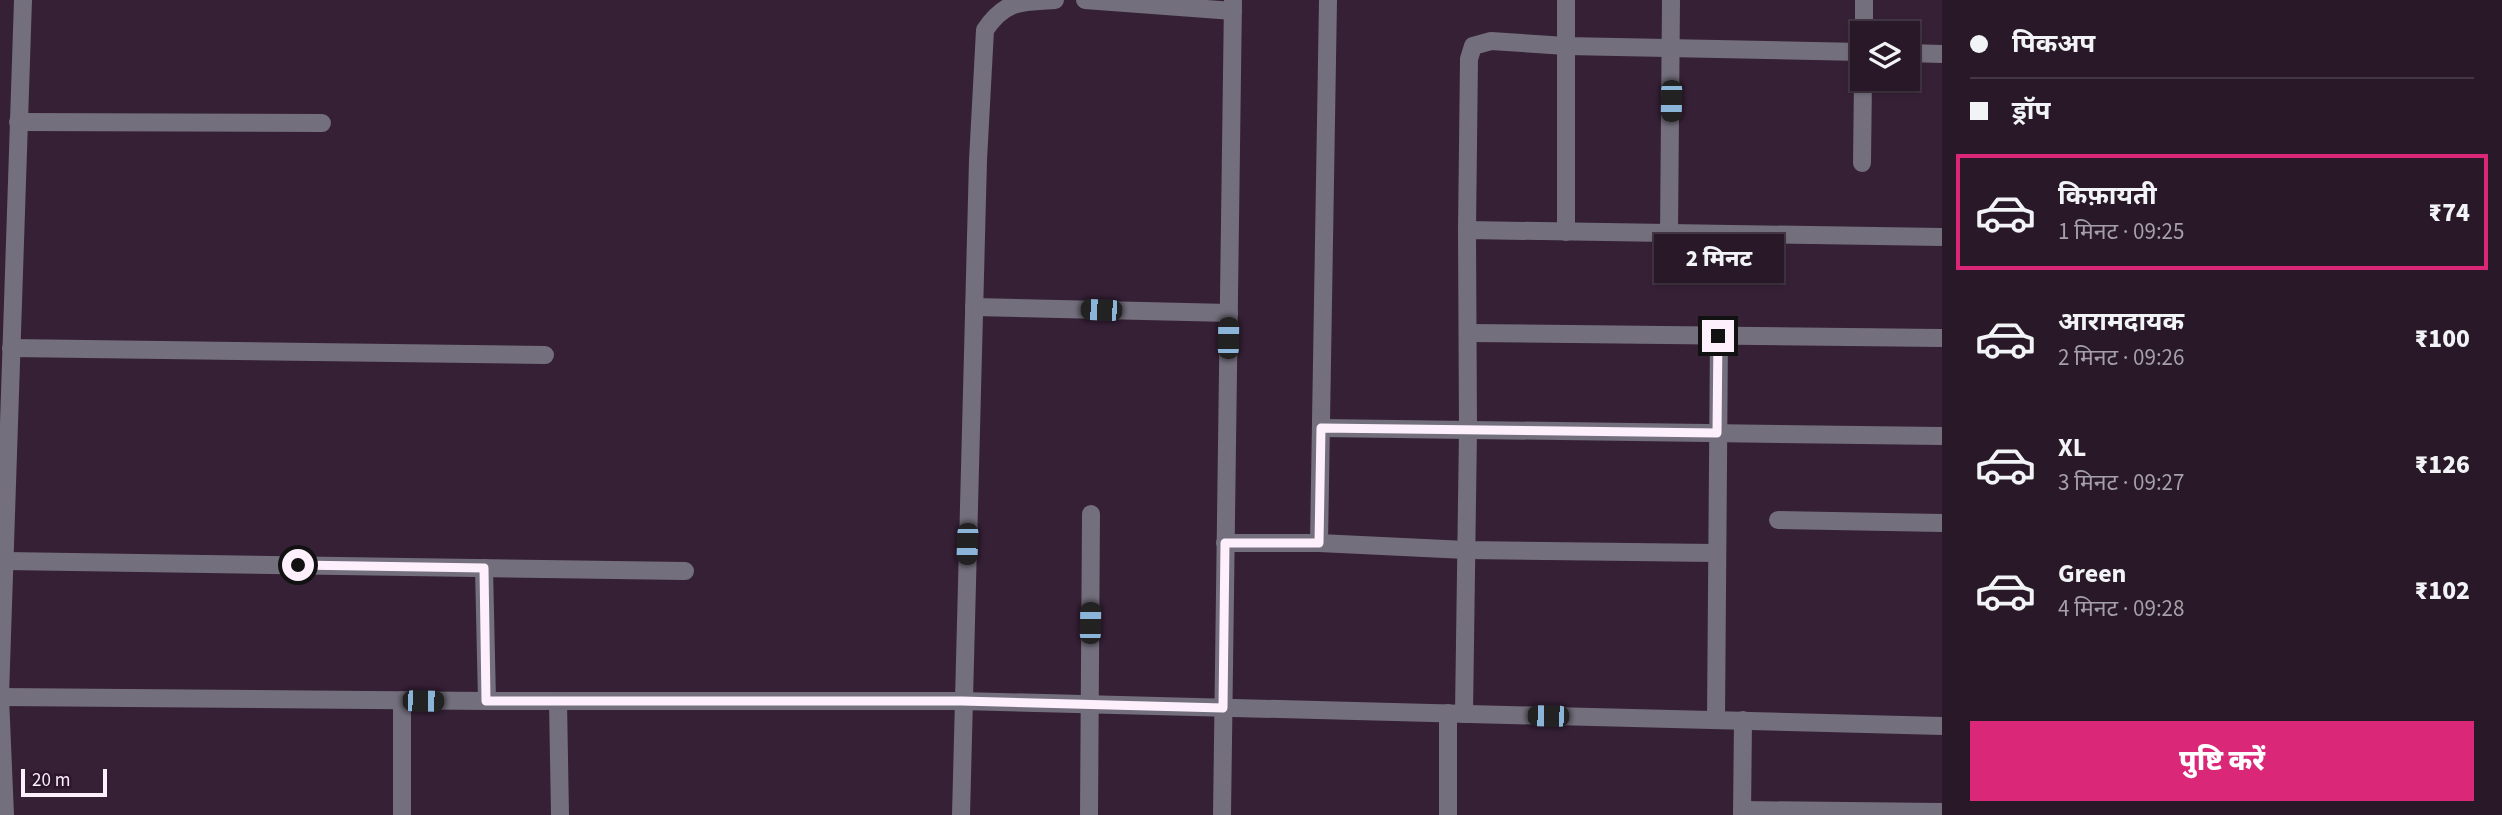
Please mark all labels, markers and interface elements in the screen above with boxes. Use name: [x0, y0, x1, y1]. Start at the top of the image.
map controls: [1850, 21, 1920, 91]
button: layers: [1850, 21, 1920, 91]
text: पिकअप: [2012, 25, 2095, 62]
car: [1661, 80, 1682, 122]
text: ड्रॉप: [2012, 92, 2050, 129]
text: किफ़ायती: [2058, 177, 2157, 214]
icon: car: [1974, 181, 2037, 244]
text: ₹74: [2428, 194, 2470, 231]
text: 1 मिनट · 09:25: [2058, 215, 2184, 248]
callout: 2 मिनट: [1653, 234, 1783, 284]
text: 2 मिनट: [1686, 242, 1752, 275]
car: [1080, 299, 1123, 321]
text: आरामदायक: [2058, 303, 2184, 340]
icon: car: [1974, 307, 2037, 370]
car: [1218, 317, 1239, 359]
route end: [1702, 320, 1734, 352]
text: ₹100: [2414, 320, 2470, 357]
text: 2 मिनट · 09:26: [2058, 341, 2184, 374]
text: XL: [2058, 429, 2086, 466]
icon: car: [1974, 433, 2037, 496]
text: ₹126: [2414, 446, 2470, 483]
text: 3 मिनट · 09:27: [2058, 466, 2184, 499]
car: [956, 523, 979, 565]
route start: [282, 549, 314, 581]
text: Green: [2058, 555, 2126, 592]
icon: car: [1974, 559, 2037, 622]
text: ₹102: [2414, 572, 2470, 609]
text: 4 मिनट · 09:28: [2058, 592, 2184, 625]
car: [1080, 602, 1101, 644]
car: [402, 690, 445, 712]
car: [1527, 705, 1570, 727]
button: पुष्टि करें: [1970, 721, 2474, 801]
scale bar: [21, 766, 107, 798]
text: 20 m: [32, 767, 70, 794]

